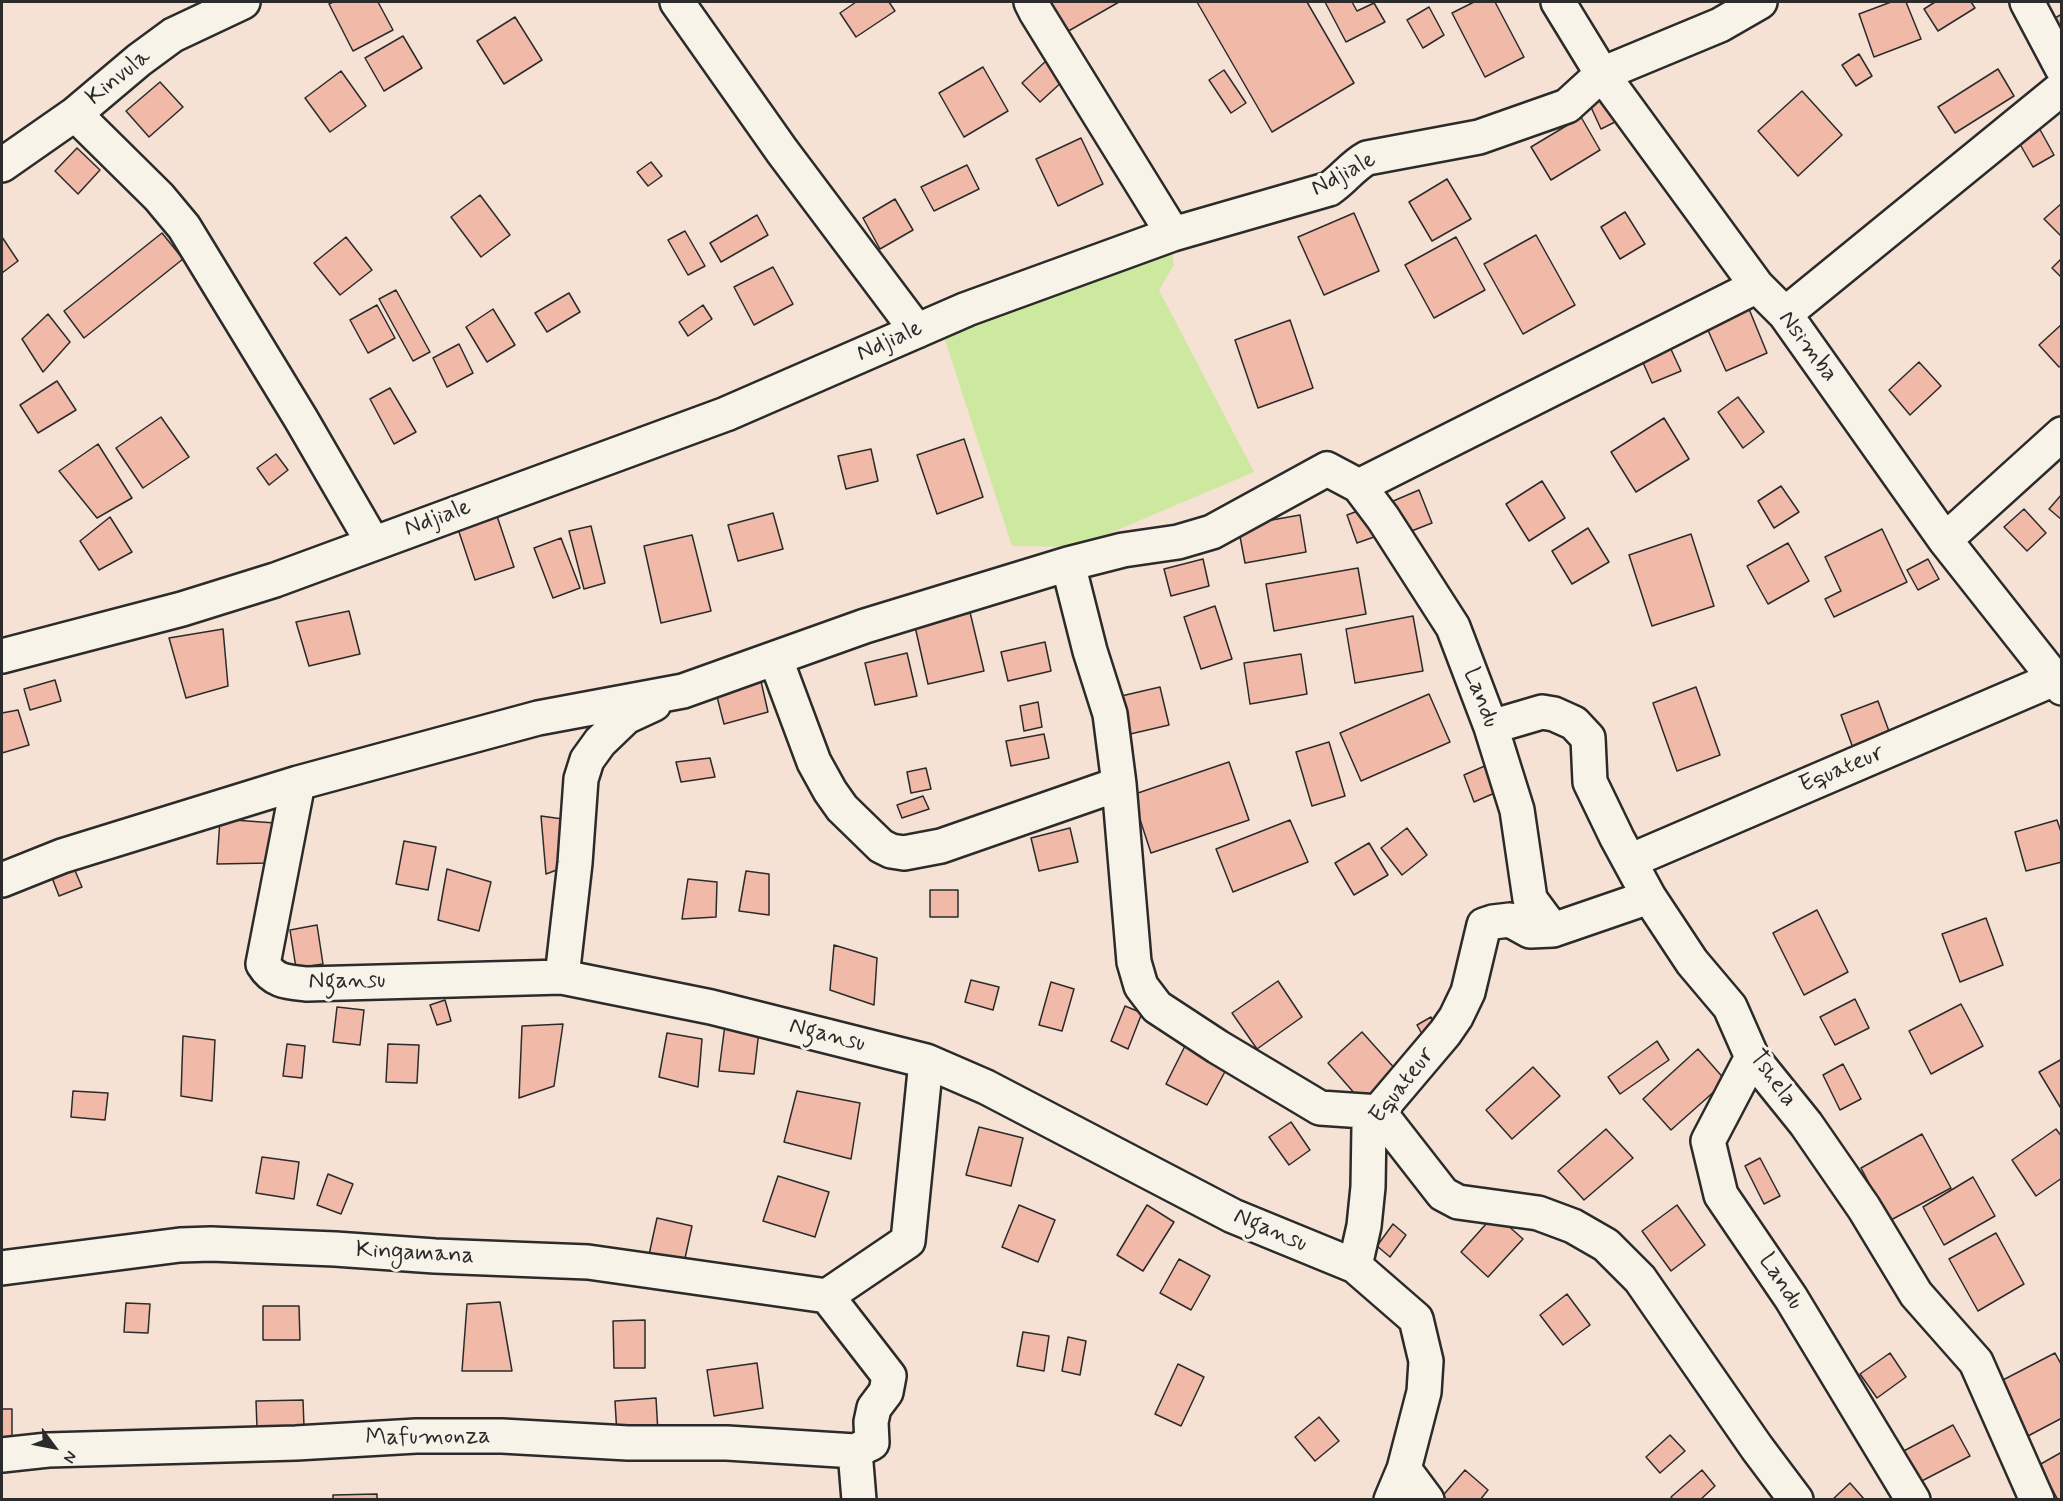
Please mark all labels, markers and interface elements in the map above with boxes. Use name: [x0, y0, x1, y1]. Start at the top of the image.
street label: Kinvula: [81, 43, 157, 113]
street label: Ndjiale: [1307, 146, 1381, 204]
street label: Nsimba: [1771, 306, 1843, 388]
street label: Ndjiale: [853, 315, 927, 369]
street label: Ndjiale: [401, 494, 475, 544]
street label: Landu: [1456, 664, 1504, 732]
street label: Equateur: [1795, 739, 1889, 801]
street label: Ngansu: [308, 967, 386, 997]
street label: Ngansu: [786, 1013, 868, 1059]
street label: Equateur: [1364, 1042, 1442, 1130]
street label: Tshela: [1742, 1045, 1802, 1113]
street label: Ngansu: [1229, 1203, 1311, 1259]
street label: Kingamana: [355, 1237, 475, 1271]
street label: Landu: [1751, 1248, 1809, 1316]
north arrow: [24, 1417, 84, 1477]
street label: Mafumonza: [365, 1423, 491, 1453]
text: N: [58, 1447, 81, 1467]

